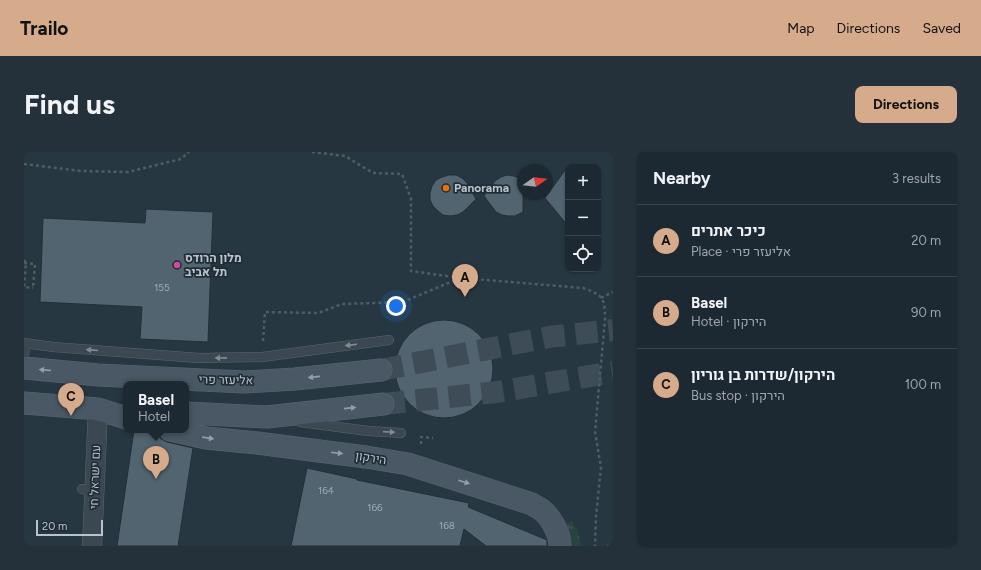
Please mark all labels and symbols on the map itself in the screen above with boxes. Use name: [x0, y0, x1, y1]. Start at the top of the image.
north arrow: [517, 164, 553, 200]
place label: Panorama: [454, 181, 509, 195]
marker: Panorama: [441, 183, 451, 193]
place label: מלון הרודס תל אביב: [185, 251, 242, 279]
marker: מלון הרודס תל אביב: [172, 260, 182, 270]
pin: A: [452, 264, 478, 297]
house number: 155: [154, 281, 170, 294]
your location: [386, 296, 406, 316]
one-way arrow: [345, 342, 357, 348]
one-way arrow: [86, 347, 98, 354]
one-way arrow: [215, 354, 227, 361]
one-way arrow: [39, 367, 51, 374]
street label: אליעזר פרי: [199, 373, 254, 387]
one-way arrow: [308, 374, 320, 381]
pin: C: [58, 383, 84, 416]
one-way arrow: [344, 405, 356, 411]
one-way arrow: [383, 429, 396, 435]
one-way arrow: [202, 435, 214, 441]
street label: עם ישראל חי: [87, 445, 103, 509]
pin: B: [143, 446, 169, 479]
street label: הירקון: [355, 449, 387, 467]
one-way arrow: [331, 450, 344, 456]
one-way arrow: [458, 479, 470, 485]
house number: 164: [318, 484, 334, 497]
house number: 166: [367, 501, 383, 514]
scale bar: [36, 518, 103, 537]
house number: 168: [439, 519, 455, 532]

